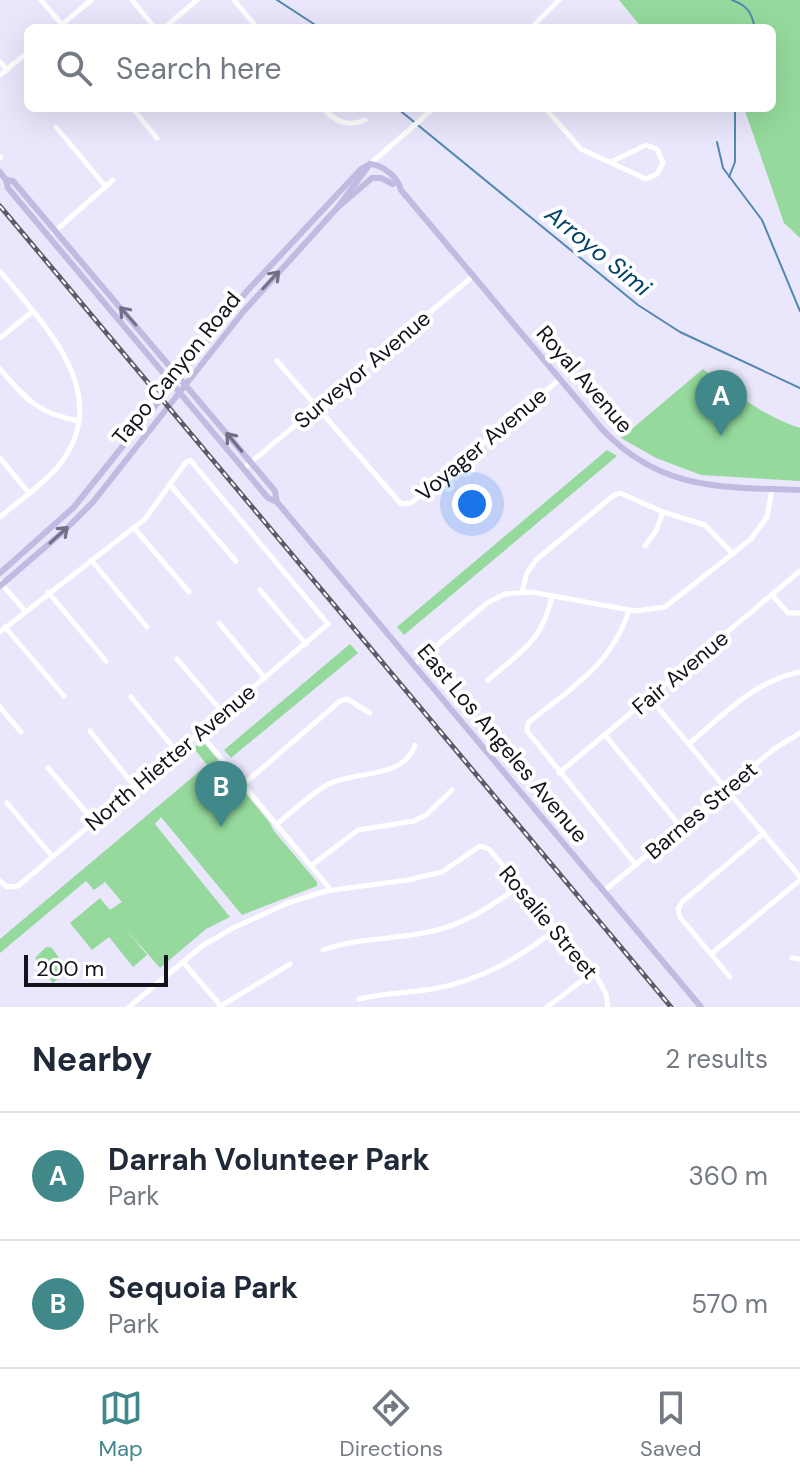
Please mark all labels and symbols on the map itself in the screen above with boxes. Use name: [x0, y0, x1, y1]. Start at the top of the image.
water label: Arroyo Simi: [538, 198, 659, 304]
one-way arrow: [261, 270, 280, 290]
street label: Tapo Canyon Road: [106, 286, 247, 451]
street label: Surveyor Avenue: [288, 304, 437, 435]
one-way arrow: [119, 306, 137, 327]
street label: Royal Avenue: [530, 319, 639, 439]
pin: A: [695, 370, 747, 436]
street label: Voyager Avenue: [410, 381, 553, 508]
one-way arrow: [225, 432, 243, 452]
your location: [452, 484, 492, 524]
one-way arrow: [49, 526, 69, 544]
street label: Fair Avenue: [626, 624, 734, 721]
street label: East Los Angeles Avenue: [411, 638, 594, 849]
street label: North Hietter Avenue: [79, 677, 262, 837]
street label: Barnes Street: [639, 755, 763, 866]
pin: B: [195, 761, 247, 827]
street label: Rosalie Street: [493, 860, 605, 985]
scale bar: [24, 951, 168, 987]

